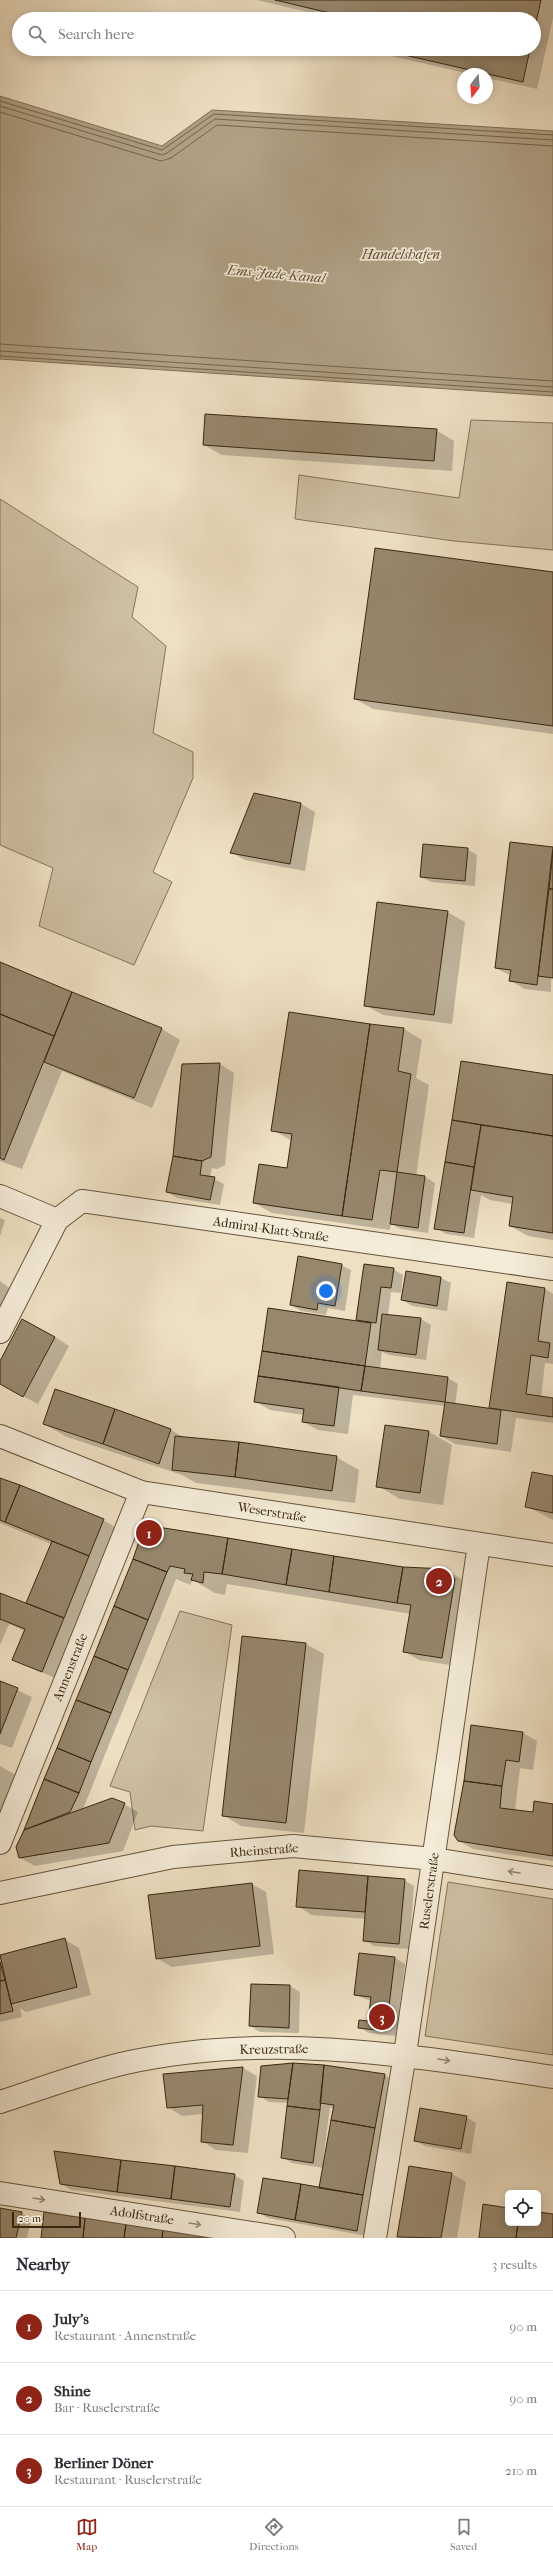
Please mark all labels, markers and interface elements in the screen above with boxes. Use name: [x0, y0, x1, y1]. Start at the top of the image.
search box: [12, 12, 541, 56]
icon: search: [26, 23, 48, 45]
text: Search here: [58, 25, 134, 43]
north arrow: [457, 68, 493, 104]
water label: Handelshafen: [361, 246, 440, 263]
water label: Ems-Jade-Kanal: [225, 261, 327, 287]
street label: Admiral-Klatt-Straße: [211, 1213, 330, 1245]
your location: [316, 1281, 336, 1301]
street label: Weserstraße: [235, 1499, 308, 1525]
pin: 1: [136, 1518, 162, 1548]
pin: 2: [426, 1566, 452, 1596]
street label: Annenstraße: [49, 1630, 91, 1704]
street label: Rheinstraße: [229, 1840, 300, 1860]
street label: Ruselerstraße: [416, 1851, 442, 1931]
one-way arrow: [508, 1868, 521, 1876]
pin: 3: [369, 2002, 395, 2032]
street label: Kreuzstraße: [239, 2041, 309, 2057]
one-way arrow: [437, 2056, 450, 2064]
map controls: [505, 2190, 541, 2226]
button: locate: [505, 2190, 541, 2226]
one-way arrow: [32, 2195, 45, 2203]
street label: Adolfstraße: [108, 2202, 176, 2228]
scale bar: [12, 2210, 81, 2229]
text: 20 m: [18, 2212, 41, 2225]
one-way arrow: [188, 2220, 201, 2228]
text: Nearby: [16, 2254, 70, 2274]
text: 3 results: [492, 2257, 537, 2272]
text: July's: [54, 2310, 89, 2328]
text: 1: [27, 2319, 31, 2334]
text: 90 m: [509, 2319, 537, 2334]
text: Restaurant · Annenstraße: [54, 2328, 196, 2343]
text: Shine: [54, 2382, 91, 2400]
text: 2: [26, 2391, 32, 2406]
text: 90 m: [509, 2391, 537, 2406]
text: Bar · Ruselerstraße: [54, 2400, 160, 2415]
text: Berliner Döner: [54, 2454, 153, 2472]
text: 3: [26, 2463, 32, 2478]
text: 210 m: [505, 2463, 537, 2478]
text: Restaurant · Ruselerstraße: [54, 2472, 202, 2487]
tab: Map: [76, 2516, 98, 2553]
tab: Directions: [249, 2516, 299, 2553]
tab: Saved: [450, 2516, 477, 2553]

